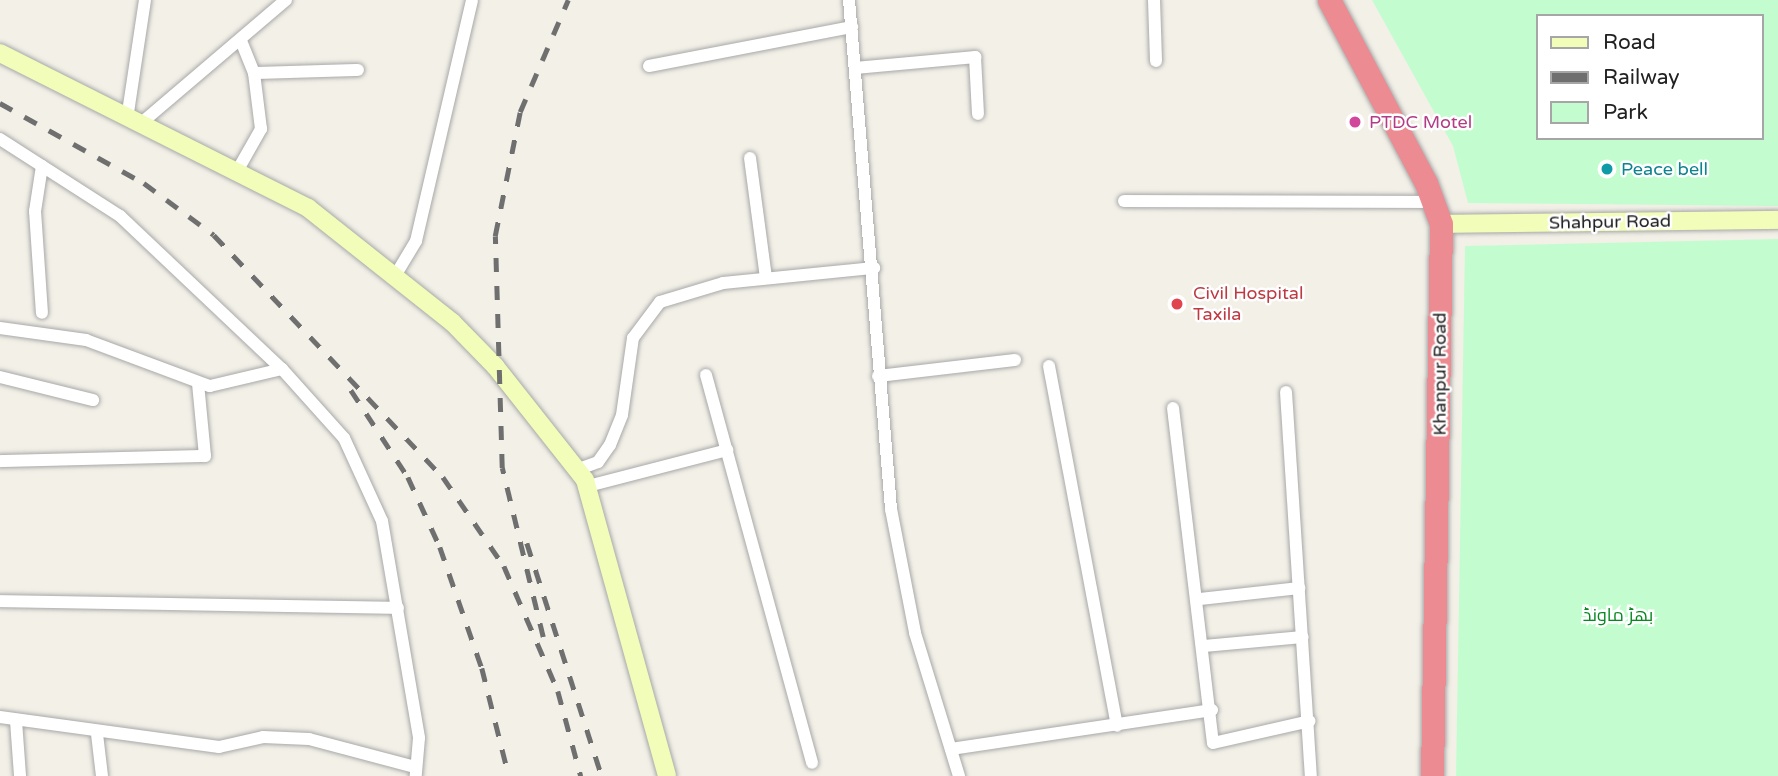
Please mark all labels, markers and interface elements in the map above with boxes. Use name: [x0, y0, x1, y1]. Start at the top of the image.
legend: [1536, 14, 1764, 140]
text: Road: [1603, 30, 1656, 55]
text: Railway: [1603, 65, 1680, 90]
text: Park: [1603, 100, 1648, 125]
place label: PTDC Motel: [1369, 111, 1472, 133]
marker: PTDC Motel: [1347, 114, 1363, 130]
place label: Peace bell: [1621, 158, 1708, 180]
marker: Peace bell: [1599, 161, 1615, 177]
street label: Shahpur Road: [1549, 210, 1671, 234]
place label: Civil Hospital Taxila: [1193, 283, 1303, 326]
marker: Civil Hospital Taxila: [1167, 294, 1187, 314]
street label: Khanpur Road: [1429, 312, 1451, 436]
park label: بھڑ ماونڈ: [1583, 604, 1653, 626]

